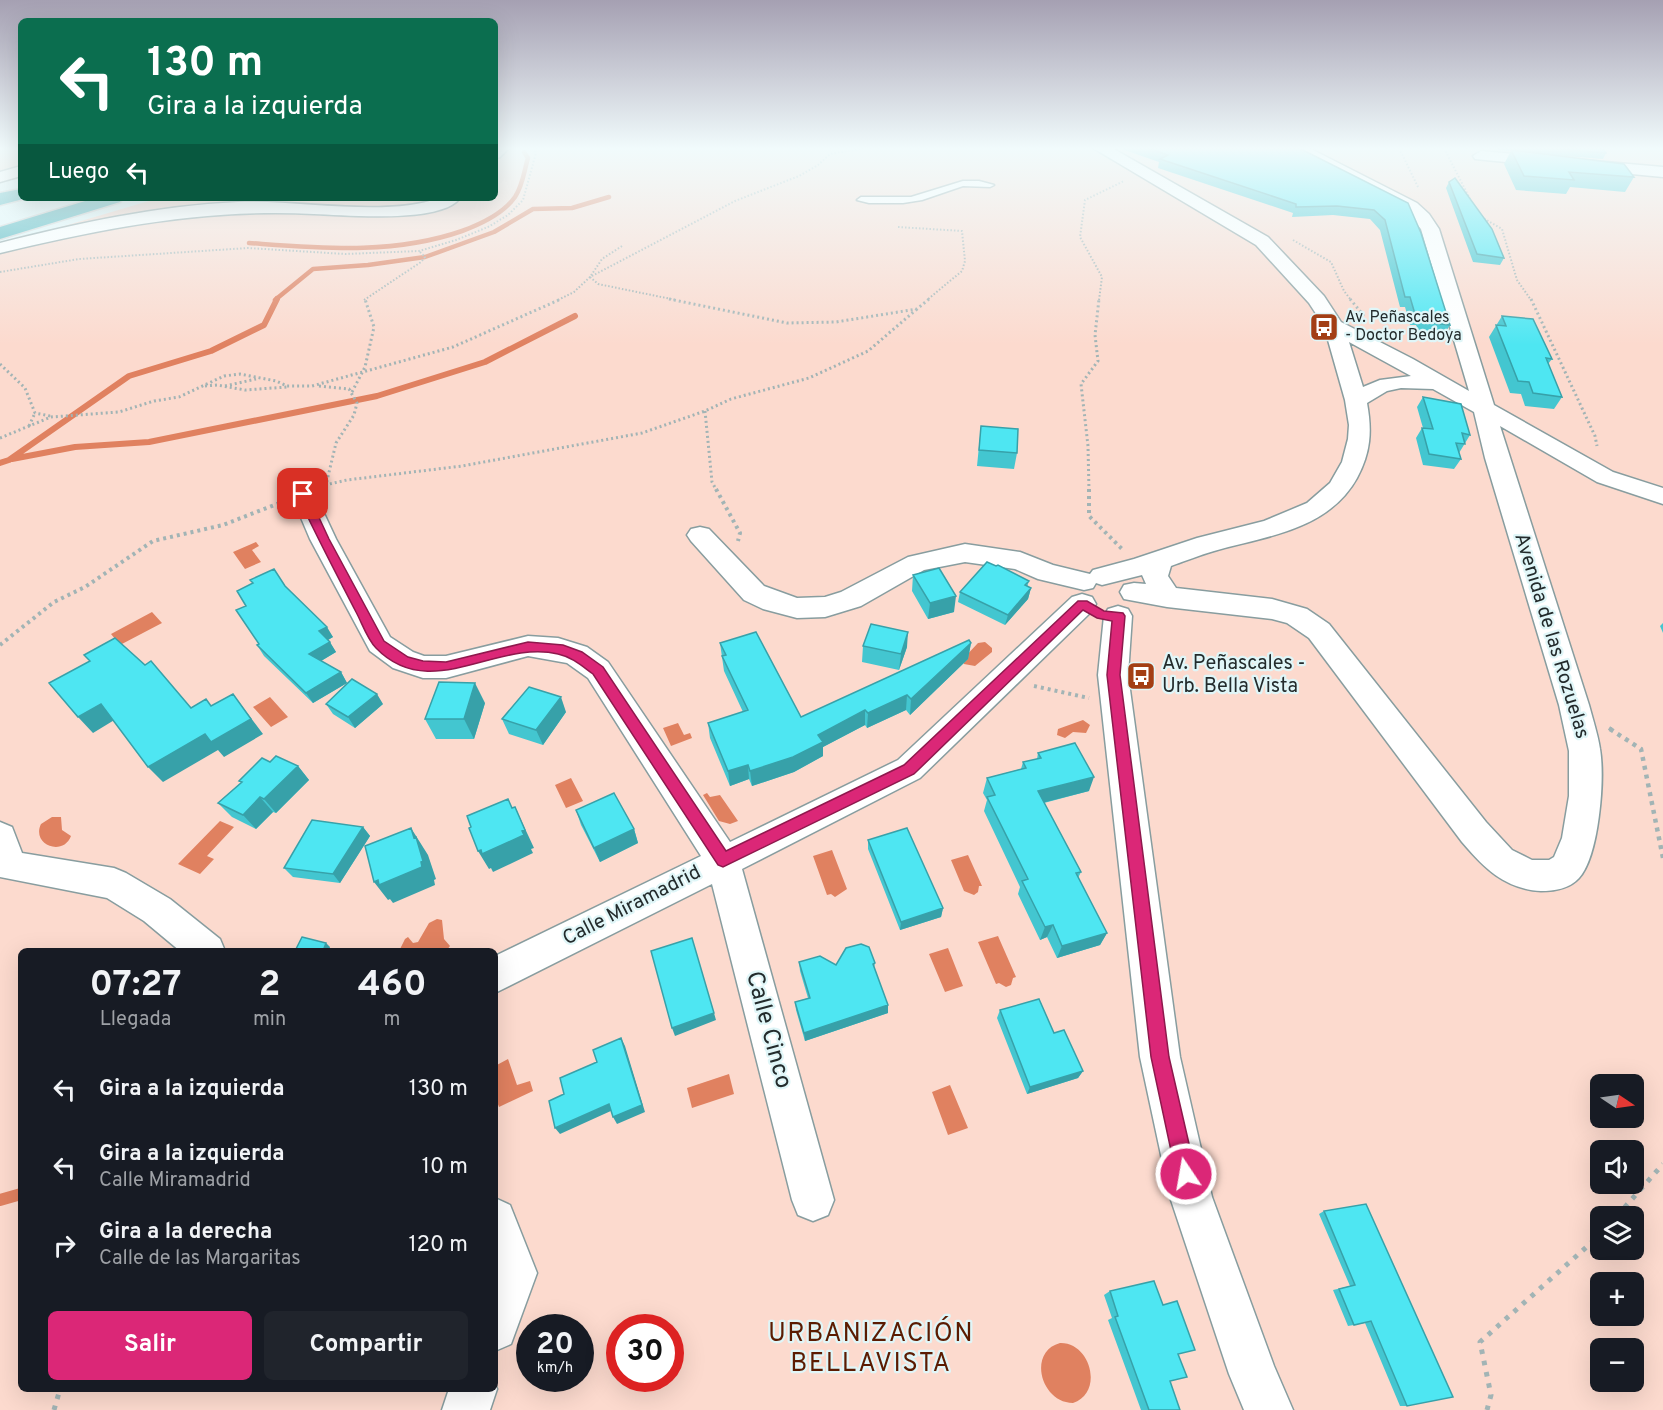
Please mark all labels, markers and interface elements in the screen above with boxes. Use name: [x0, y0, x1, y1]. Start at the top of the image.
text: 130 m: [147, 38, 263, 91]
icon: left: [48, 42, 126, 120]
text: Gira a la izquierda: [147, 90, 363, 124]
icon: left: [121, 156, 154, 189]
text: Luego: [48, 159, 109, 186]
place label: Av. Peñascales - Doctor Bedoya: [1345, 308, 1462, 346]
bus stop icon: Av. Peñascales - Doctor Bedoya: [1308, 311, 1340, 343]
pin: [277, 468, 328, 519]
icon: arrive: [286, 477, 319, 510]
street label: Avenida de las Rozuelas: [1507, 530, 1595, 742]
place label: Av. Peñascales - Urb. Bella Vista: [1162, 651, 1305, 700]
bus stop icon: Av. Peñascales - Urb. Bella Vista: [1125, 660, 1157, 692]
street label: Calle Miramadrid: [558, 860, 706, 952]
text: 07:27: [89, 963, 182, 1009]
text: 2: [259, 963, 281, 1009]
text: 460: [358, 963, 427, 1009]
street label: Calle Cinco: [738, 968, 798, 1092]
text: Llegada: [100, 1007, 171, 1033]
text: min: [253, 1007, 286, 1033]
text: m: [384, 1007, 401, 1033]
icon: left: [48, 1073, 81, 1106]
north arrow: [1590, 1074, 1644, 1128]
map controls: [1590, 1074, 1644, 1392]
text: Gira a la izquierda: [99, 1076, 285, 1103]
text: 130 m: [409, 1076, 468, 1103]
button: sound: [1590, 1140, 1644, 1194]
text: Gira a la izquierda: [99, 1141, 285, 1168]
position arrow: [1154, 1142, 1218, 1206]
icon: left: [48, 1151, 81, 1184]
text: 10 m: [422, 1154, 468, 1181]
text: Calle Miramadrid: [99, 1168, 251, 1194]
button: layers: [1590, 1206, 1644, 1260]
text: Gira a la derecha: [99, 1219, 272, 1246]
icon: right: [48, 1229, 81, 1262]
text: 120 m: [408, 1232, 468, 1259]
text: Calle de las Margaritas: [99, 1246, 301, 1272]
button: +: [1590, 1272, 1644, 1326]
button: Salir: [48, 1311, 252, 1380]
button: Compartir: [264, 1311, 468, 1380]
speed limit sign: 30: [606, 1314, 684, 1392]
district label: URBANIZACIÓN BELLAVISTA: [768, 1316, 974, 1381]
text: 20: [536, 1327, 574, 1364]
button: −: [1590, 1338, 1644, 1392]
text: km/h: [537, 1359, 573, 1378]

